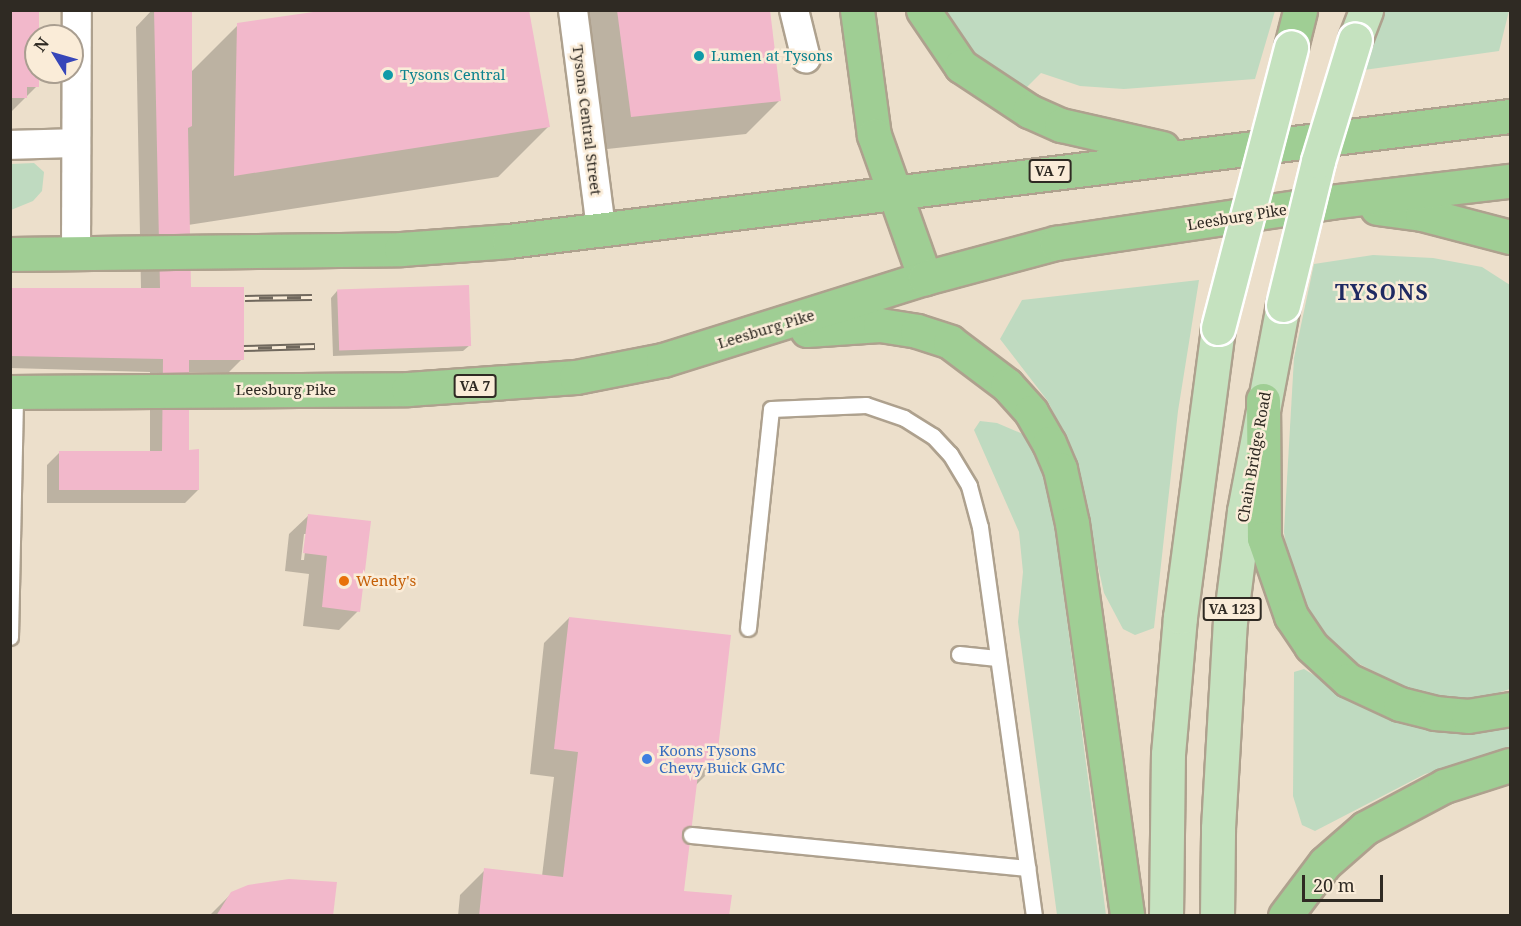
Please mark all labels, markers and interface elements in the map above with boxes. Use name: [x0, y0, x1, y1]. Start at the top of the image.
north arrow: [24, 24, 84, 84]
text: N: [29, 33, 54, 56]
street label: Tysons Central Street: [569, 44, 605, 196]
place label: Lumen at Tysons: [711, 47, 833, 65]
marker: Lumen at Tysons: [692, 49, 706, 63]
place label: Tysons Central: [400, 66, 505, 84]
marker: Tysons Central: [381, 68, 395, 82]
road number: VA 7: [1028, 160, 1072, 182]
street label: Leesburg Pike: [1186, 200, 1288, 234]
district label: TYSONS: [1335, 279, 1429, 305]
street label: Leesburg Pike: [715, 306, 817, 352]
road number: VA 7: [452, 375, 498, 397]
street label: Leesburg Pike: [236, 381, 336, 399]
street label: Chain Bridge Road: [1234, 390, 1274, 524]
place label: Wendy's: [356, 572, 416, 590]
marker: Wendy's: [337, 574, 351, 588]
road number: VA 123: [1202, 598, 1262, 620]
place label: Koons Tysons Chevy Buick GMC: [659, 741, 785, 776]
marker: Koons Tysons Chevy Buick GMC: [640, 752, 654, 766]
scale bar: [1305, 863, 1386, 901]
text: 20 m: [1313, 873, 1355, 897]

